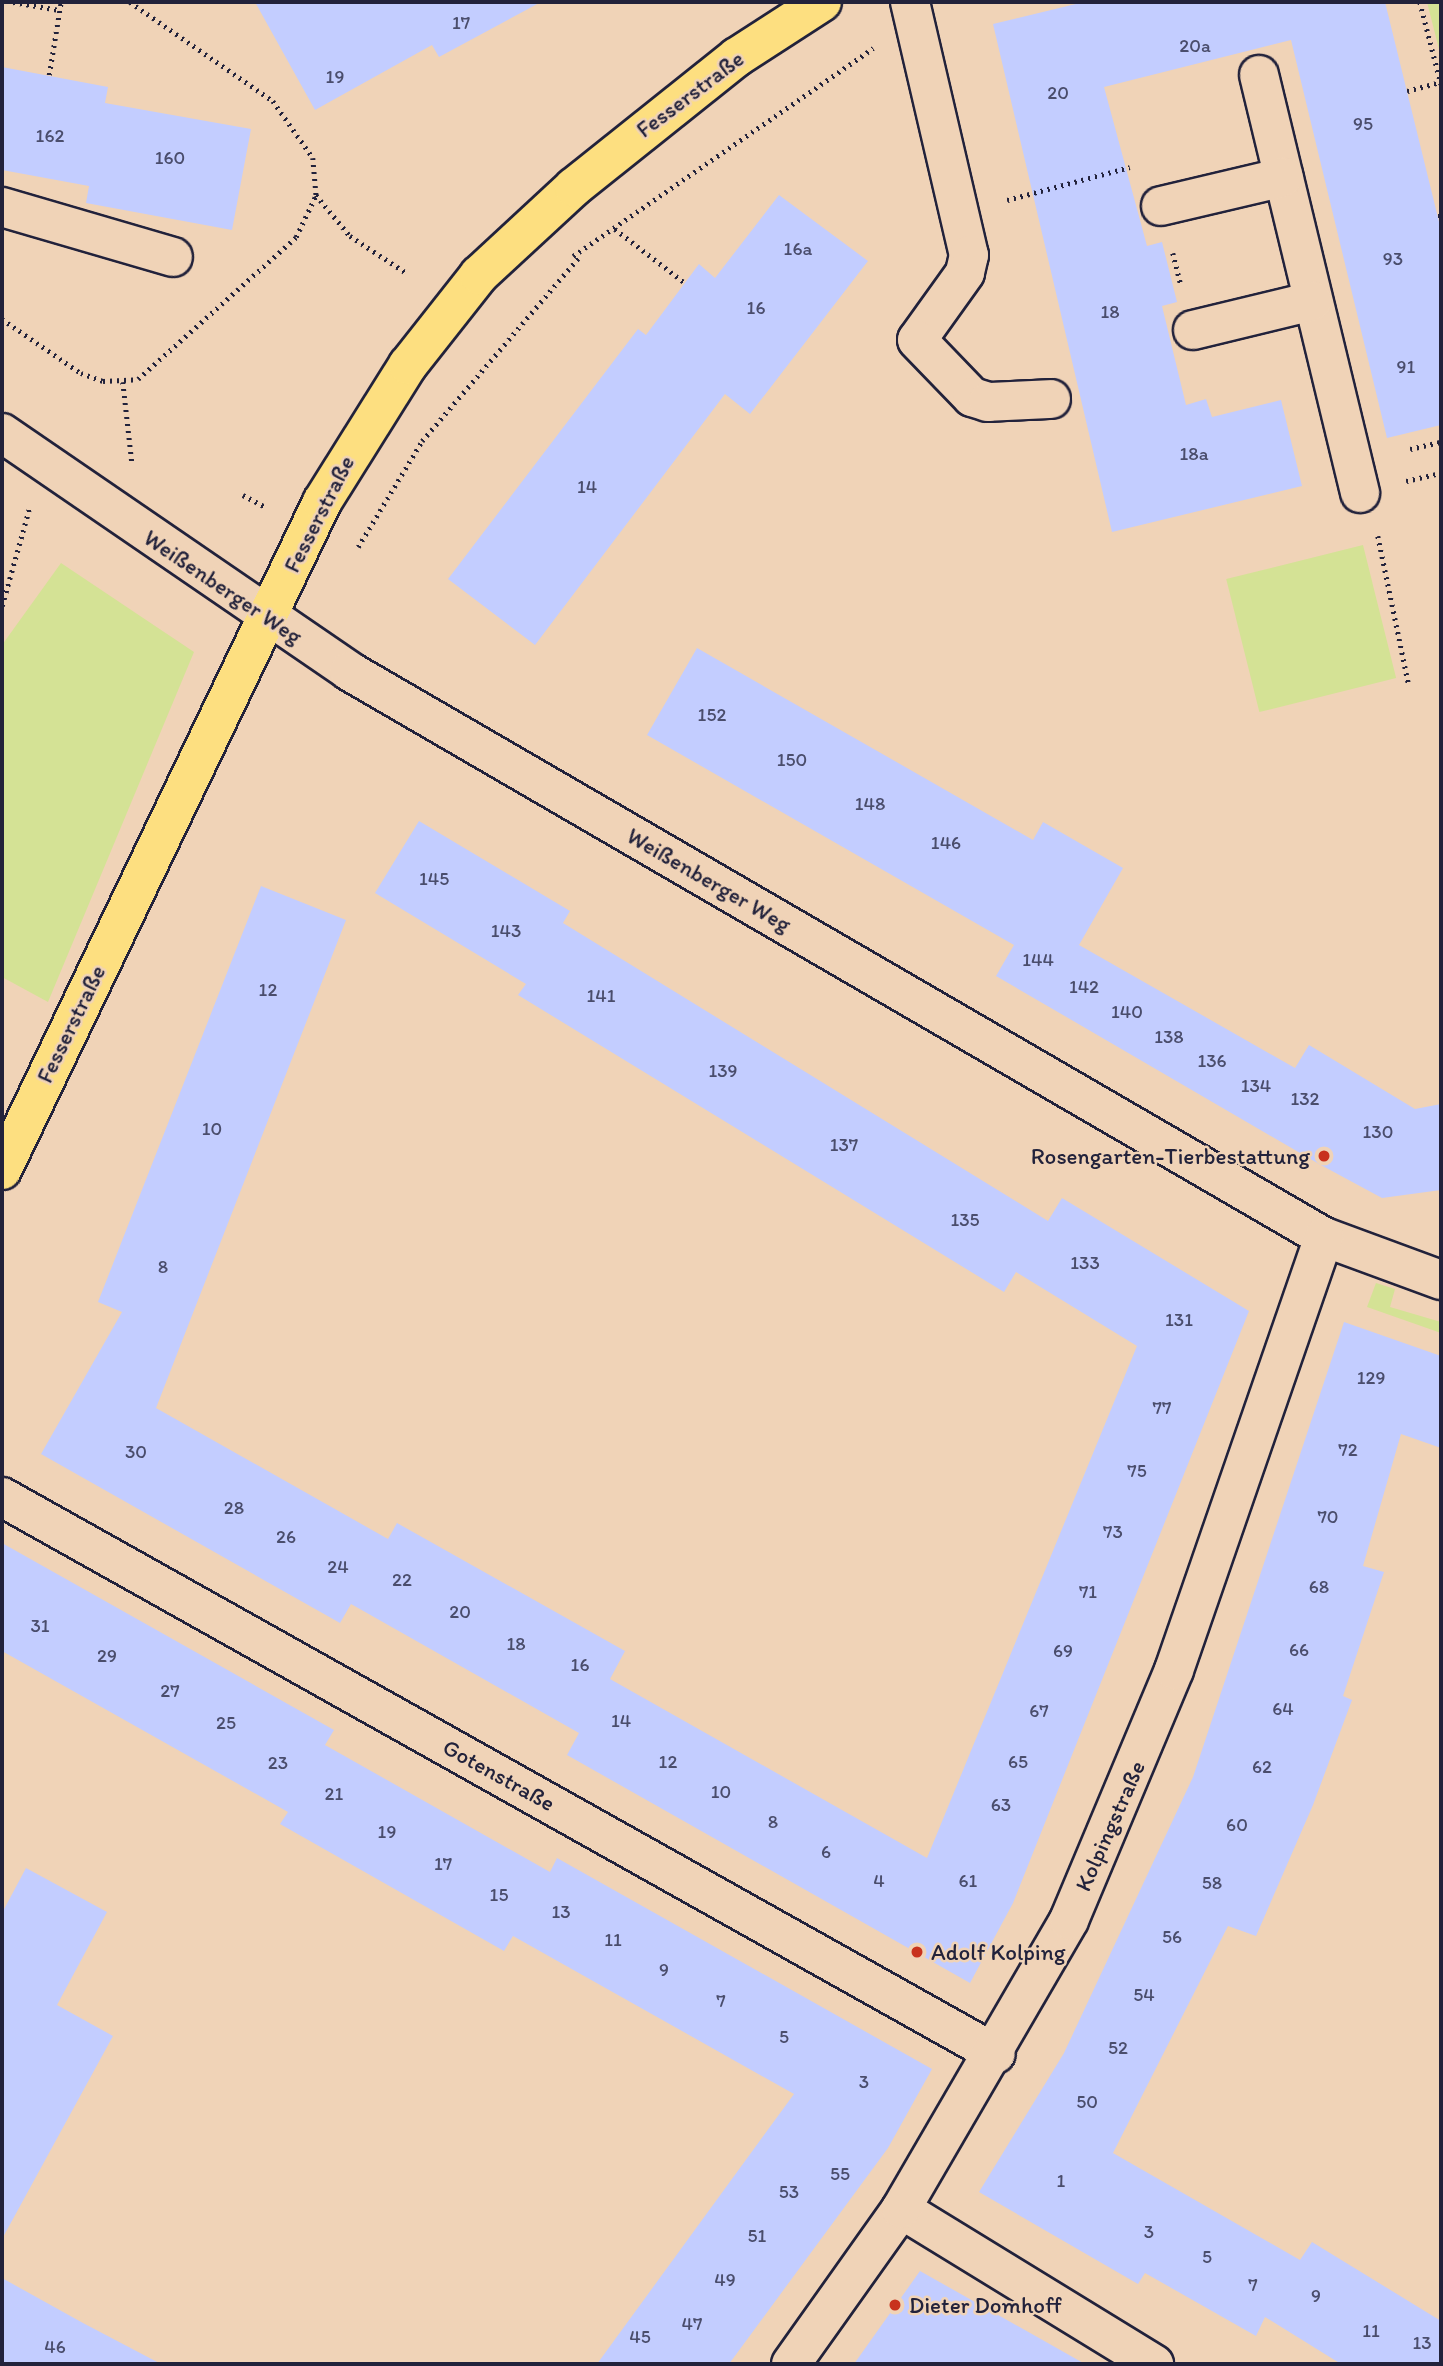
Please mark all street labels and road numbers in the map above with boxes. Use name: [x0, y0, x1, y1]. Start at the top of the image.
street label: Fesserstraße: [631, 45, 749, 143]
street label: Fesserstraße: [278, 451, 360, 577]
street label: Weißenberger Weg: [139, 524, 307, 650]
street label: Weißenberger Weg: [622, 822, 796, 938]
street label: Fesserstraße: [31, 961, 111, 1087]
street label: Gotenstraße: [438, 1733, 560, 1817]
street label: Kolpingstraße: [1069, 1756, 1151, 1896]

